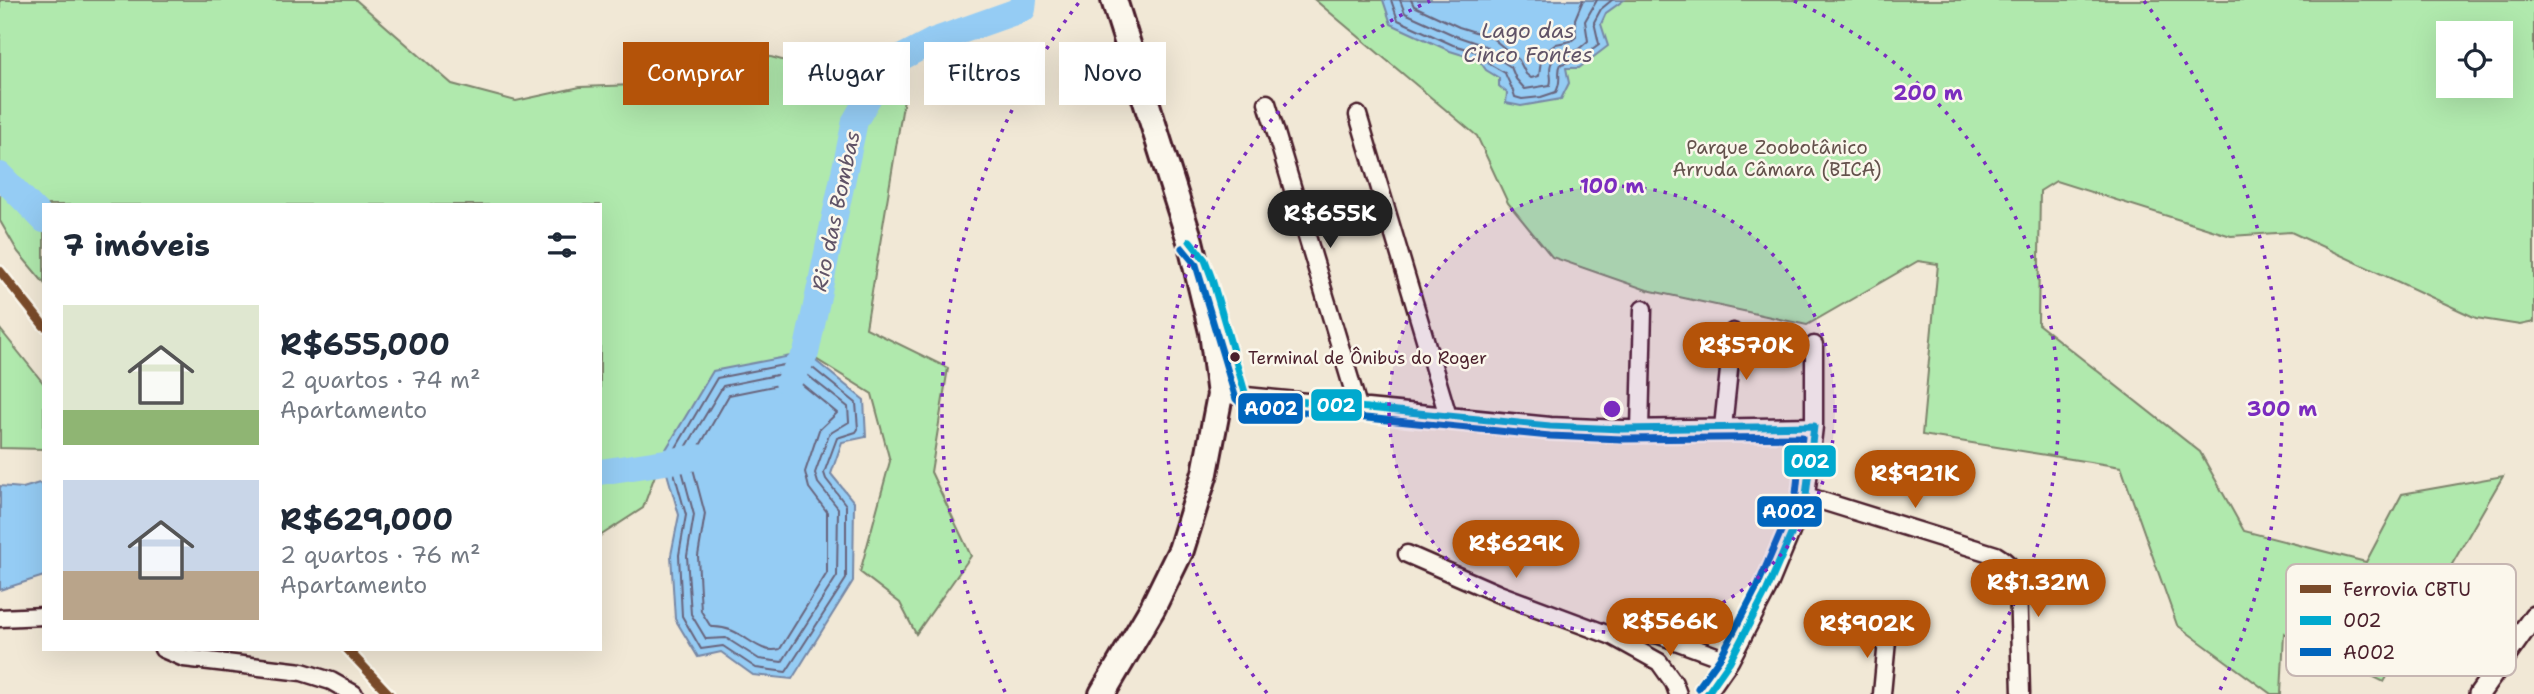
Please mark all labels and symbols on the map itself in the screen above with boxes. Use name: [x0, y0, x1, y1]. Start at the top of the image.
water label: Lago das Cinco Fontes: [1463, 17, 1593, 69]
text: 200 m: [1893, 79, 1963, 107]
water label: Rio das Bombas: [805, 128, 867, 294]
park label: Parque Zoobotânico Arruda Câmara (BICA): [1672, 135, 1882, 182]
text: 100 m: [1580, 172, 1644, 200]
pin: R$655K: [1273, 190, 1387, 250]
pin: R$570K: [1689, 322, 1803, 382]
place label: Terminal de Ônibus do Roger: [1248, 346, 1487, 369]
marker: Terminal de Ônibus do Roger: [1228, 350, 1242, 364]
line badge: 002: [1310, 388, 1363, 422]
line badge: A002: [1237, 392, 1304, 425]
text: 002: [1316, 393, 1356, 418]
text: 300 m: [2247, 395, 2317, 423]
text: A002: [1244, 396, 1298, 421]
centre of rings: [1600, 397, 1624, 421]
line badge: 002: [1783, 444, 1837, 478]
text: 002: [1790, 449, 1830, 474]
pin: R$921K: [1858, 450, 1972, 510]
line badge: A002: [1756, 495, 1823, 528]
text: A002: [1762, 499, 1816, 524]
pin: R$629K: [1459, 520, 1573, 580]
pin: R$1.32M: [1973, 560, 2103, 619]
legend: [2286, 564, 2516, 676]
text: Ferrovia CBTU: [2343, 577, 2471, 602]
pin: R$566K: [1613, 598, 1727, 658]
pin: R$902K: [1810, 600, 1924, 660]
text: 002: [2343, 608, 2382, 633]
text: A002: [2343, 640, 2395, 665]

